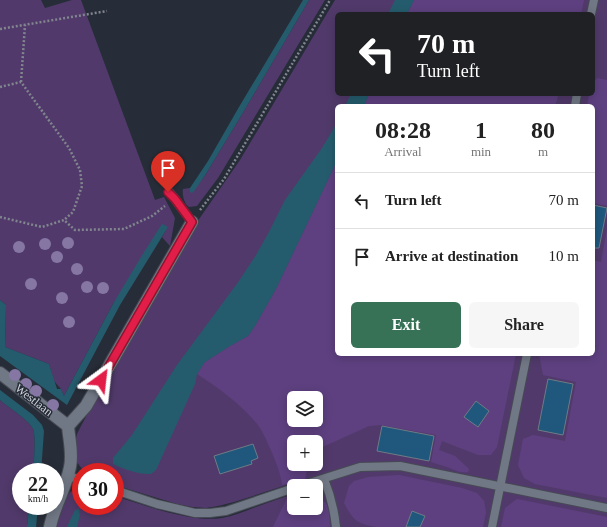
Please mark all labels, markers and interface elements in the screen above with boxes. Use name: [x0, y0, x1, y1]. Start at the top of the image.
icon: left: [351, 28, 403, 80]
text: 70 m: [417, 28, 475, 59]
text: Turn left: [417, 61, 480, 81]
text: 08:28: [375, 117, 431, 143]
text: 1: [475, 117, 487, 143]
text: 80: [531, 117, 555, 143]
text: Arrival: [384, 144, 422, 159]
text: min: [471, 144, 491, 159]
text: m: [538, 144, 548, 159]
pin: [151, 151, 185, 192]
icon: arrive: [157, 157, 179, 179]
icon: left: [351, 190, 373, 212]
text: Turn left: [385, 192, 442, 208]
text: 70 m: [549, 192, 579, 208]
icon: arrive: [351, 246, 373, 268]
text: Arrive at destination: [385, 248, 518, 264]
text: 10 m: [549, 248, 579, 264]
button: Exit: [351, 302, 461, 348]
button: Share: [469, 302, 579, 348]
position arrow: [80, 359, 122, 401]
street label: Westlaan: [12, 381, 56, 419]
map controls: [287, 391, 323, 515]
button: layers: [287, 391, 323, 427]
button: +: [287, 435, 323, 471]
speed limit sign: 30: [72, 463, 124, 515]
text: 22: [28, 473, 48, 495]
button: −: [287, 479, 323, 515]
text: km/h: [28, 493, 48, 504]

